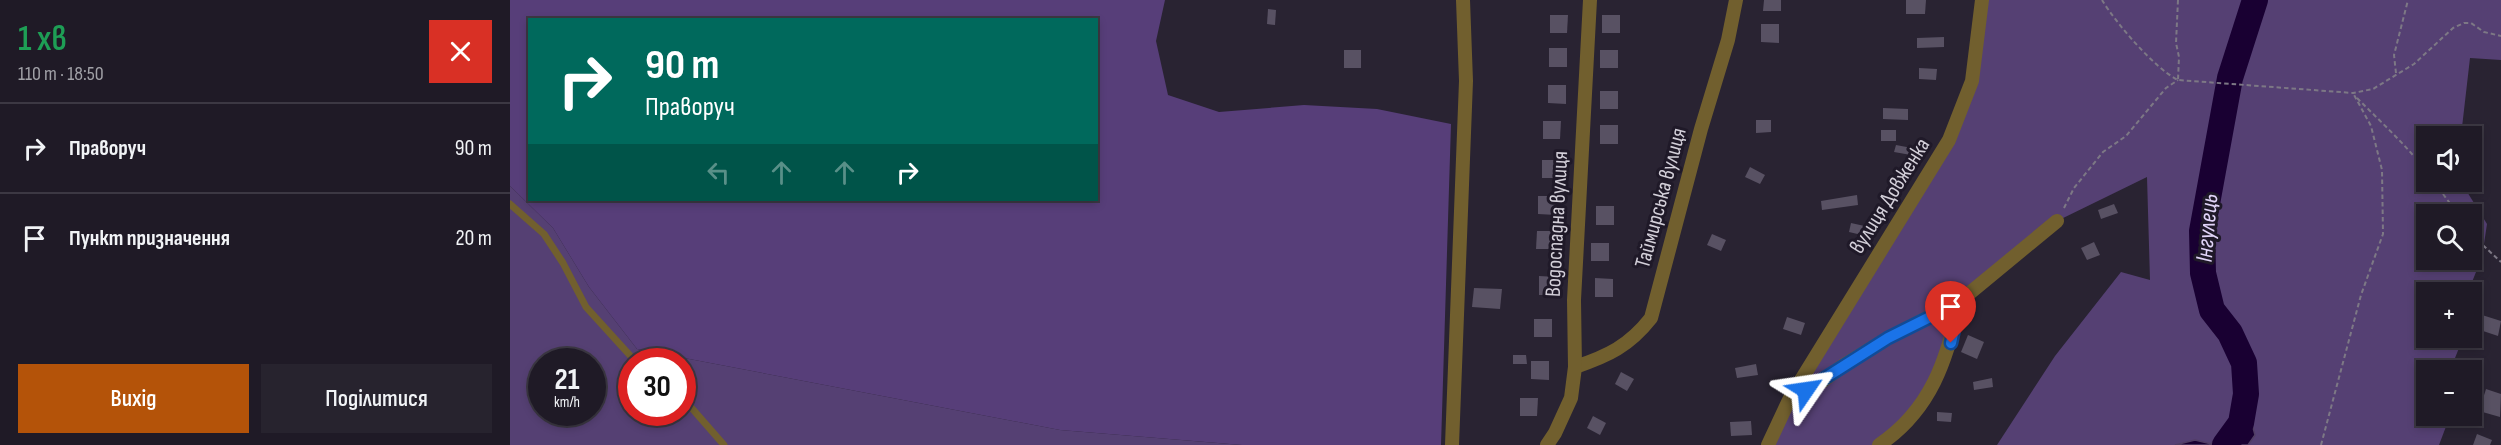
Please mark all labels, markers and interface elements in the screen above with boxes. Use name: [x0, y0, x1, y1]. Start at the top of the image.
text: 1 хв: [18, 18, 67, 61]
button: close: [429, 20, 492, 83]
text: 90 m: [645, 40, 719, 91]
icon: right: [546, 42, 624, 120]
text: 110 m · 18:50: [18, 62, 104, 86]
text: Праворуч: [645, 91, 735, 123]
street label: Таймирська вулиця: [1629, 125, 1693, 271]
map controls: [2416, 126, 2482, 426]
button: sound: [2416, 126, 2482, 192]
icon: right: [18, 132, 51, 165]
street label: вулиця Довженка: [1844, 133, 1936, 259]
text: Праворуч: [69, 135, 146, 162]
text: 90 m: [455, 135, 492, 162]
street label: Водоспадна вулиця: [1540, 150, 1574, 298]
icon: left: [702, 156, 735, 189]
icon: ahead: [765, 156, 798, 189]
icon: ahead: [828, 156, 861, 189]
icon: right: [891, 156, 924, 189]
water label: Інгулець: [2190, 193, 2224, 263]
button: search: [2416, 204, 2482, 270]
icon: arrive: [18, 222, 51, 255]
text: Пункт призначення: [69, 225, 230, 252]
text: 20 m: [456, 225, 492, 252]
pin: [1925, 281, 1976, 343]
button: +: [2416, 282, 2482, 348]
icon: arrive: [1934, 290, 1967, 323]
speed limit sign: 30: [618, 348, 696, 426]
position arrow: [1774, 358, 1838, 422]
button: −: [2416, 360, 2482, 426]
text: 21: [555, 362, 579, 398]
button: Вихід: [18, 364, 249, 433]
button: Поділитися: [261, 364, 492, 433]
text: km/h: [554, 393, 580, 412]

